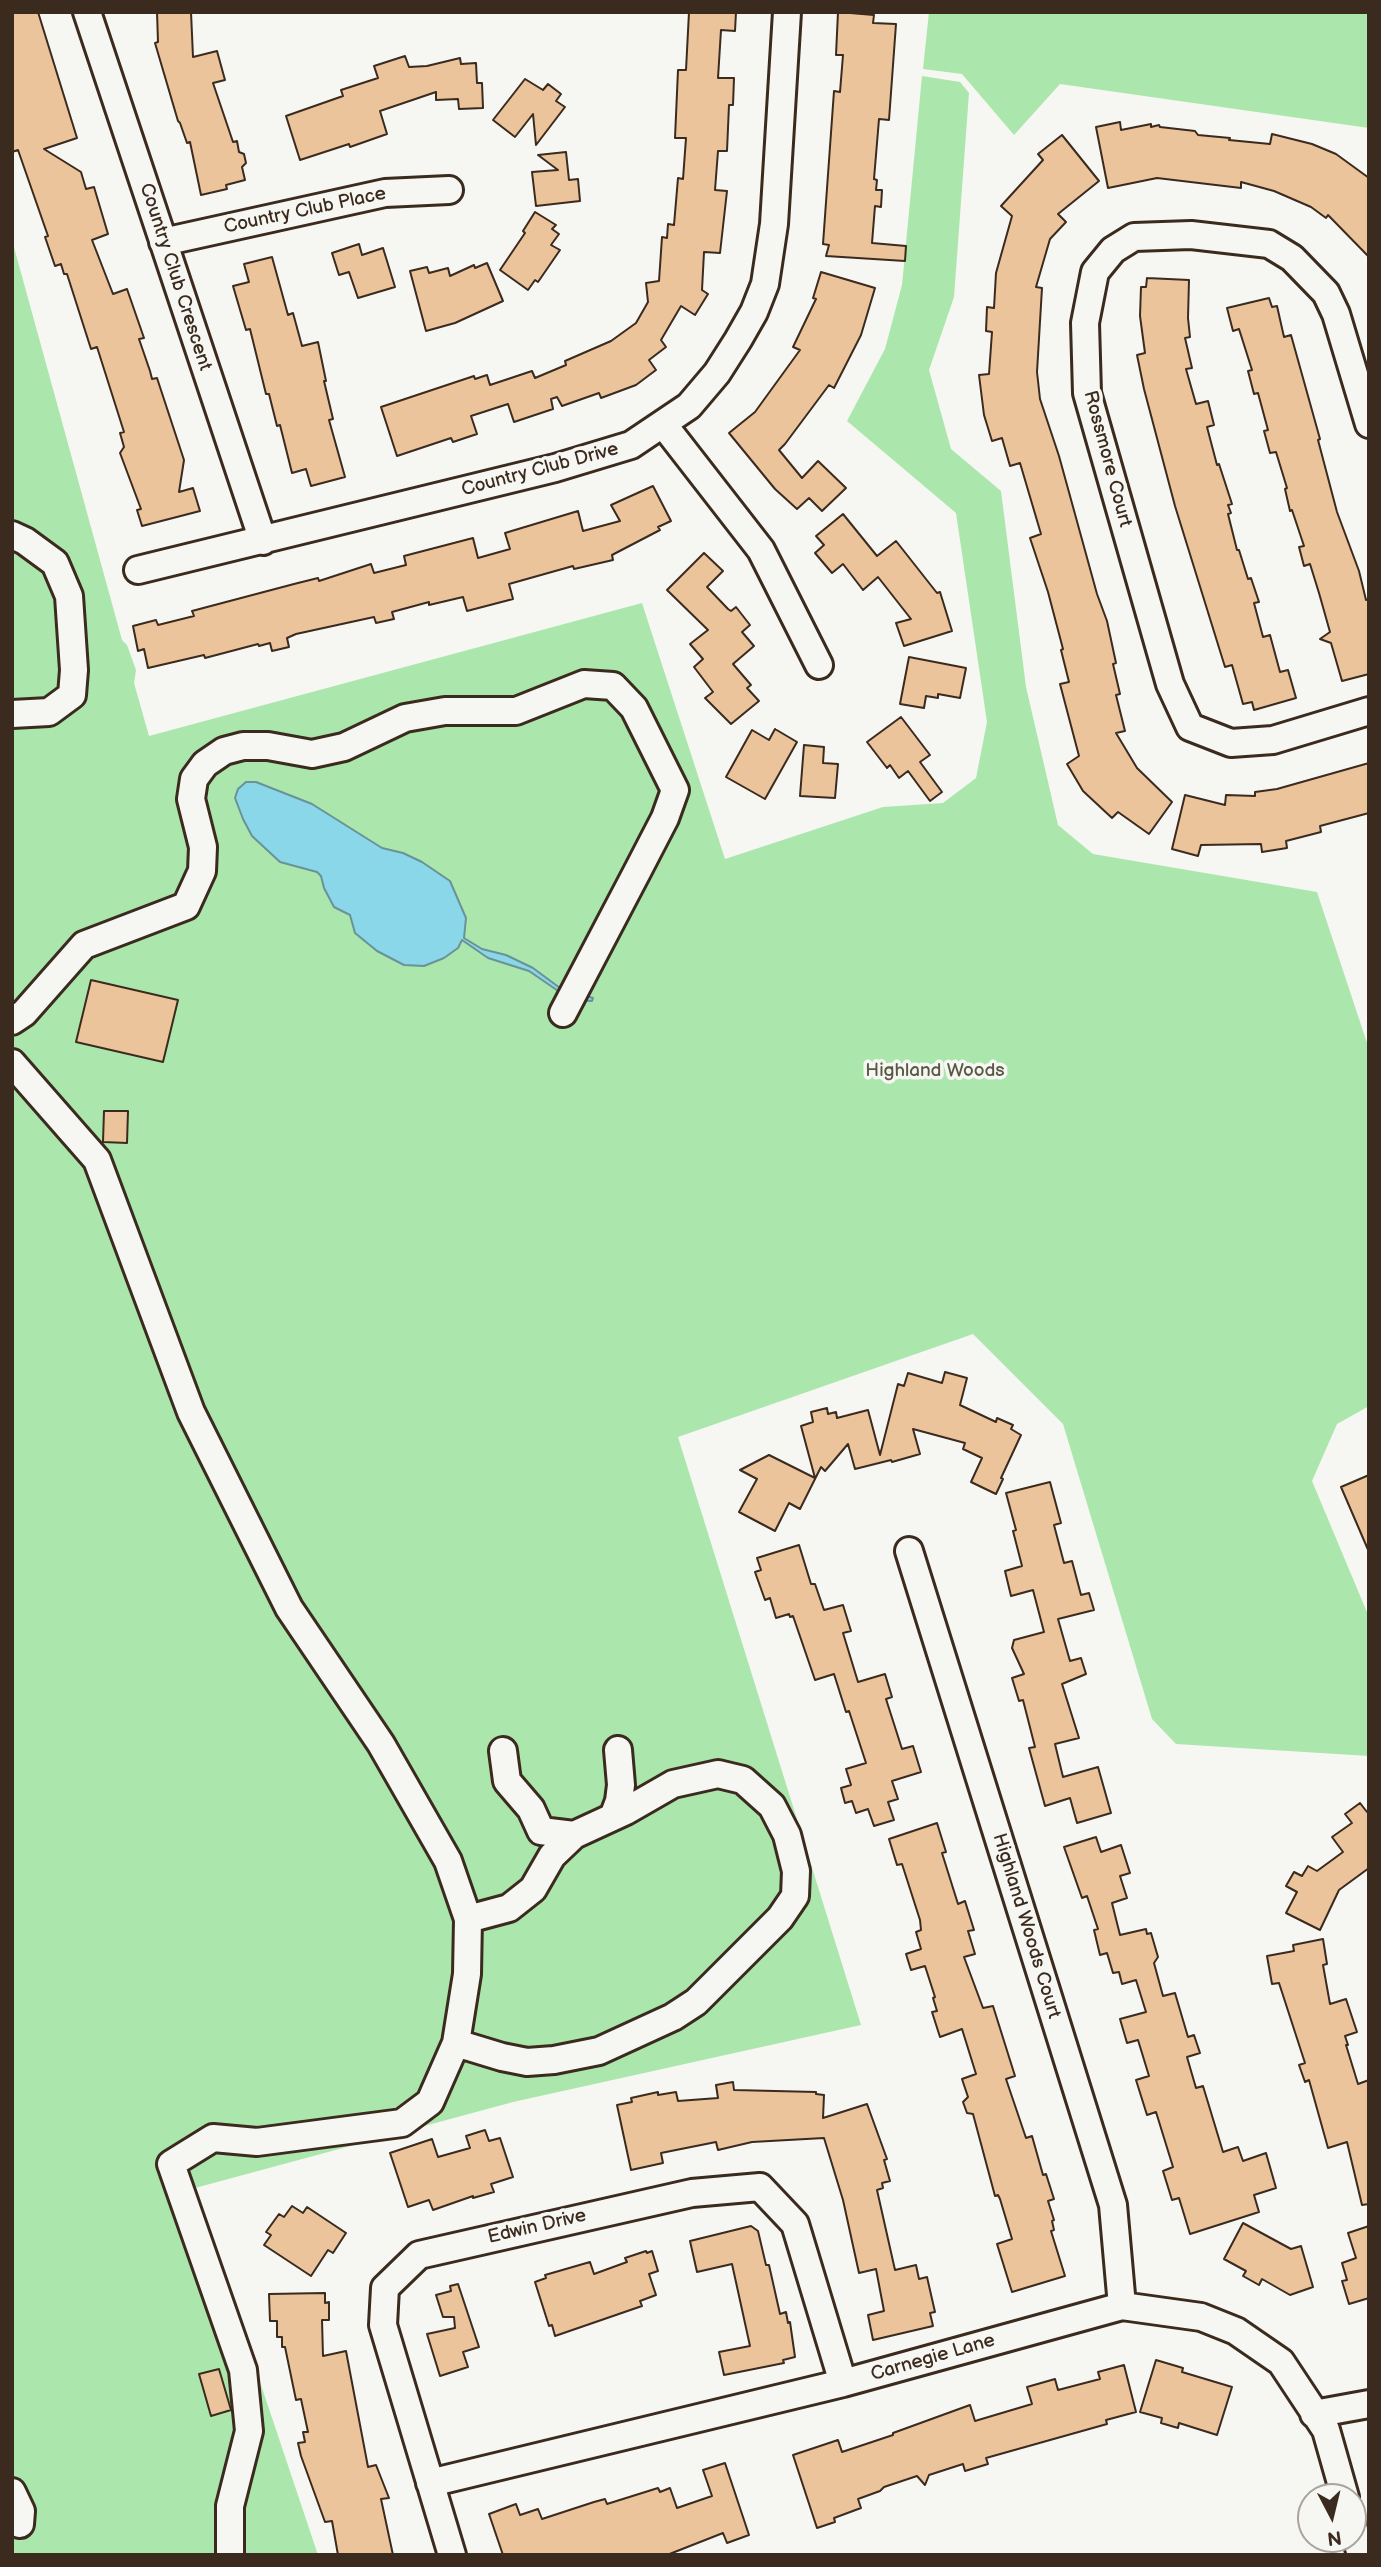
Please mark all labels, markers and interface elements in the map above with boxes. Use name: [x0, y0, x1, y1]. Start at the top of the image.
street label: Country Club Crescent: [134, 181, 216, 373]
street label: Country Club Place: [222, 183, 388, 239]
street label: Rossmore Court: [1078, 388, 1136, 530]
street label: Country Club Drive: [459, 438, 621, 502]
park label: Highland Woods: [865, 1060, 1005, 1082]
street label: Highland Woods Court: [987, 1831, 1065, 2021]
street label: Edwin Drive: [486, 2205, 588, 2249]
street label: Carnegie Lane: [868, 2329, 998, 2387]
north arrow: [1297, 2483, 1367, 2553]
text: N: [1326, 2525, 1343, 2550]

